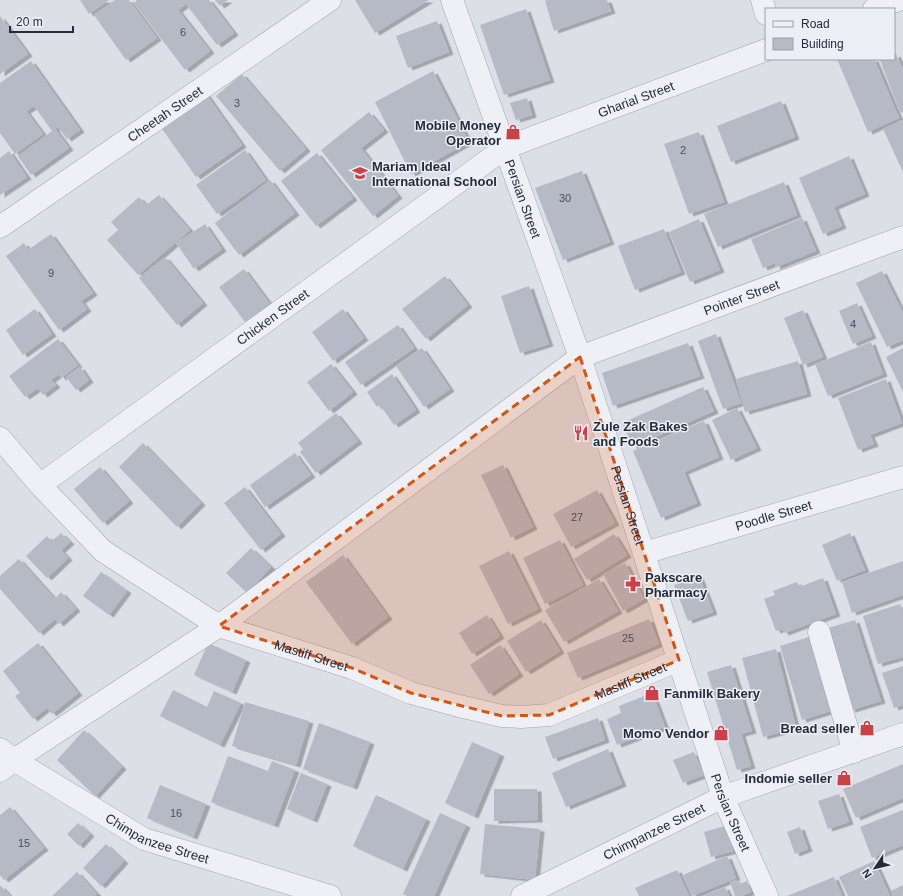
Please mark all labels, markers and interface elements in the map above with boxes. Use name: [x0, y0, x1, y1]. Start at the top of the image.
scale bar: [10, 8, 73, 34]
legend: [765, 8, 895, 60]
text: 20 m: [16, 15, 43, 29]
text: Road: [801, 17, 830, 31]
house number: 6: [180, 26, 186, 38]
text: Building: [801, 37, 844, 51]
street label: Gharial Street: [596, 78, 677, 120]
street label: Cheetah Street: [125, 83, 206, 145]
house number: 3: [234, 97, 240, 109]
place label: Mobile Money Operator: [415, 118, 502, 148]
shop icon: Mobile Money Operator: [504, 123, 522, 141]
house number: 2: [680, 144, 686, 156]
street label: Persian Street: [502, 157, 544, 240]
place label: Mariam Ideal International School: [372, 159, 497, 189]
school or university icon: Mariam Ideal International School: [351, 164, 369, 182]
house number: 30: [559, 192, 571, 204]
house number: 9: [48, 267, 54, 279]
street label: Pointer Street: [702, 277, 782, 318]
street label: Chicken Street: [234, 286, 312, 348]
house number: 4: [850, 318, 856, 330]
place label: Zule Zak Bakes and Foods: [593, 419, 688, 449]
restaurant icon: Zule Zak Bakes and Foods: [572, 424, 590, 442]
street label: Persian Street: [608, 464, 648, 547]
street label: Poodle Street: [734, 497, 814, 534]
house number: 27: [571, 511, 583, 523]
place label: Pakscare Pharmacy: [645, 570, 708, 600]
pharmacy icon: Pakscare Pharmacy: [624, 575, 642, 593]
house number: 25: [622, 632, 634, 644]
street label: Mastiff Street: [273, 637, 350, 674]
street label: Mastiff Street: [592, 659, 669, 703]
shop icon: Fanmilk Bakery: [643, 684, 661, 702]
place label: Fanmilk Bakery: [664, 686, 761, 701]
shop icon: Bread seller: [858, 719, 876, 737]
place label: Bread seller: [781, 721, 855, 736]
shop icon: Momo Vendor: [712, 724, 730, 742]
place label: Momo Vendor: [623, 726, 709, 741]
shop icon: Indomie seller: [835, 769, 853, 787]
place label: Indomie seller: [745, 771, 832, 786]
street label: Persian Street: [708, 772, 753, 854]
street label: Chimpanzee Street: [601, 800, 708, 863]
house number: 16: [170, 807, 182, 819]
street label: Chimpanzee Street: [103, 810, 211, 867]
house number: 15: [18, 837, 30, 849]
north arrow: [855, 848, 895, 888]
text: N: [860, 867, 874, 880]

